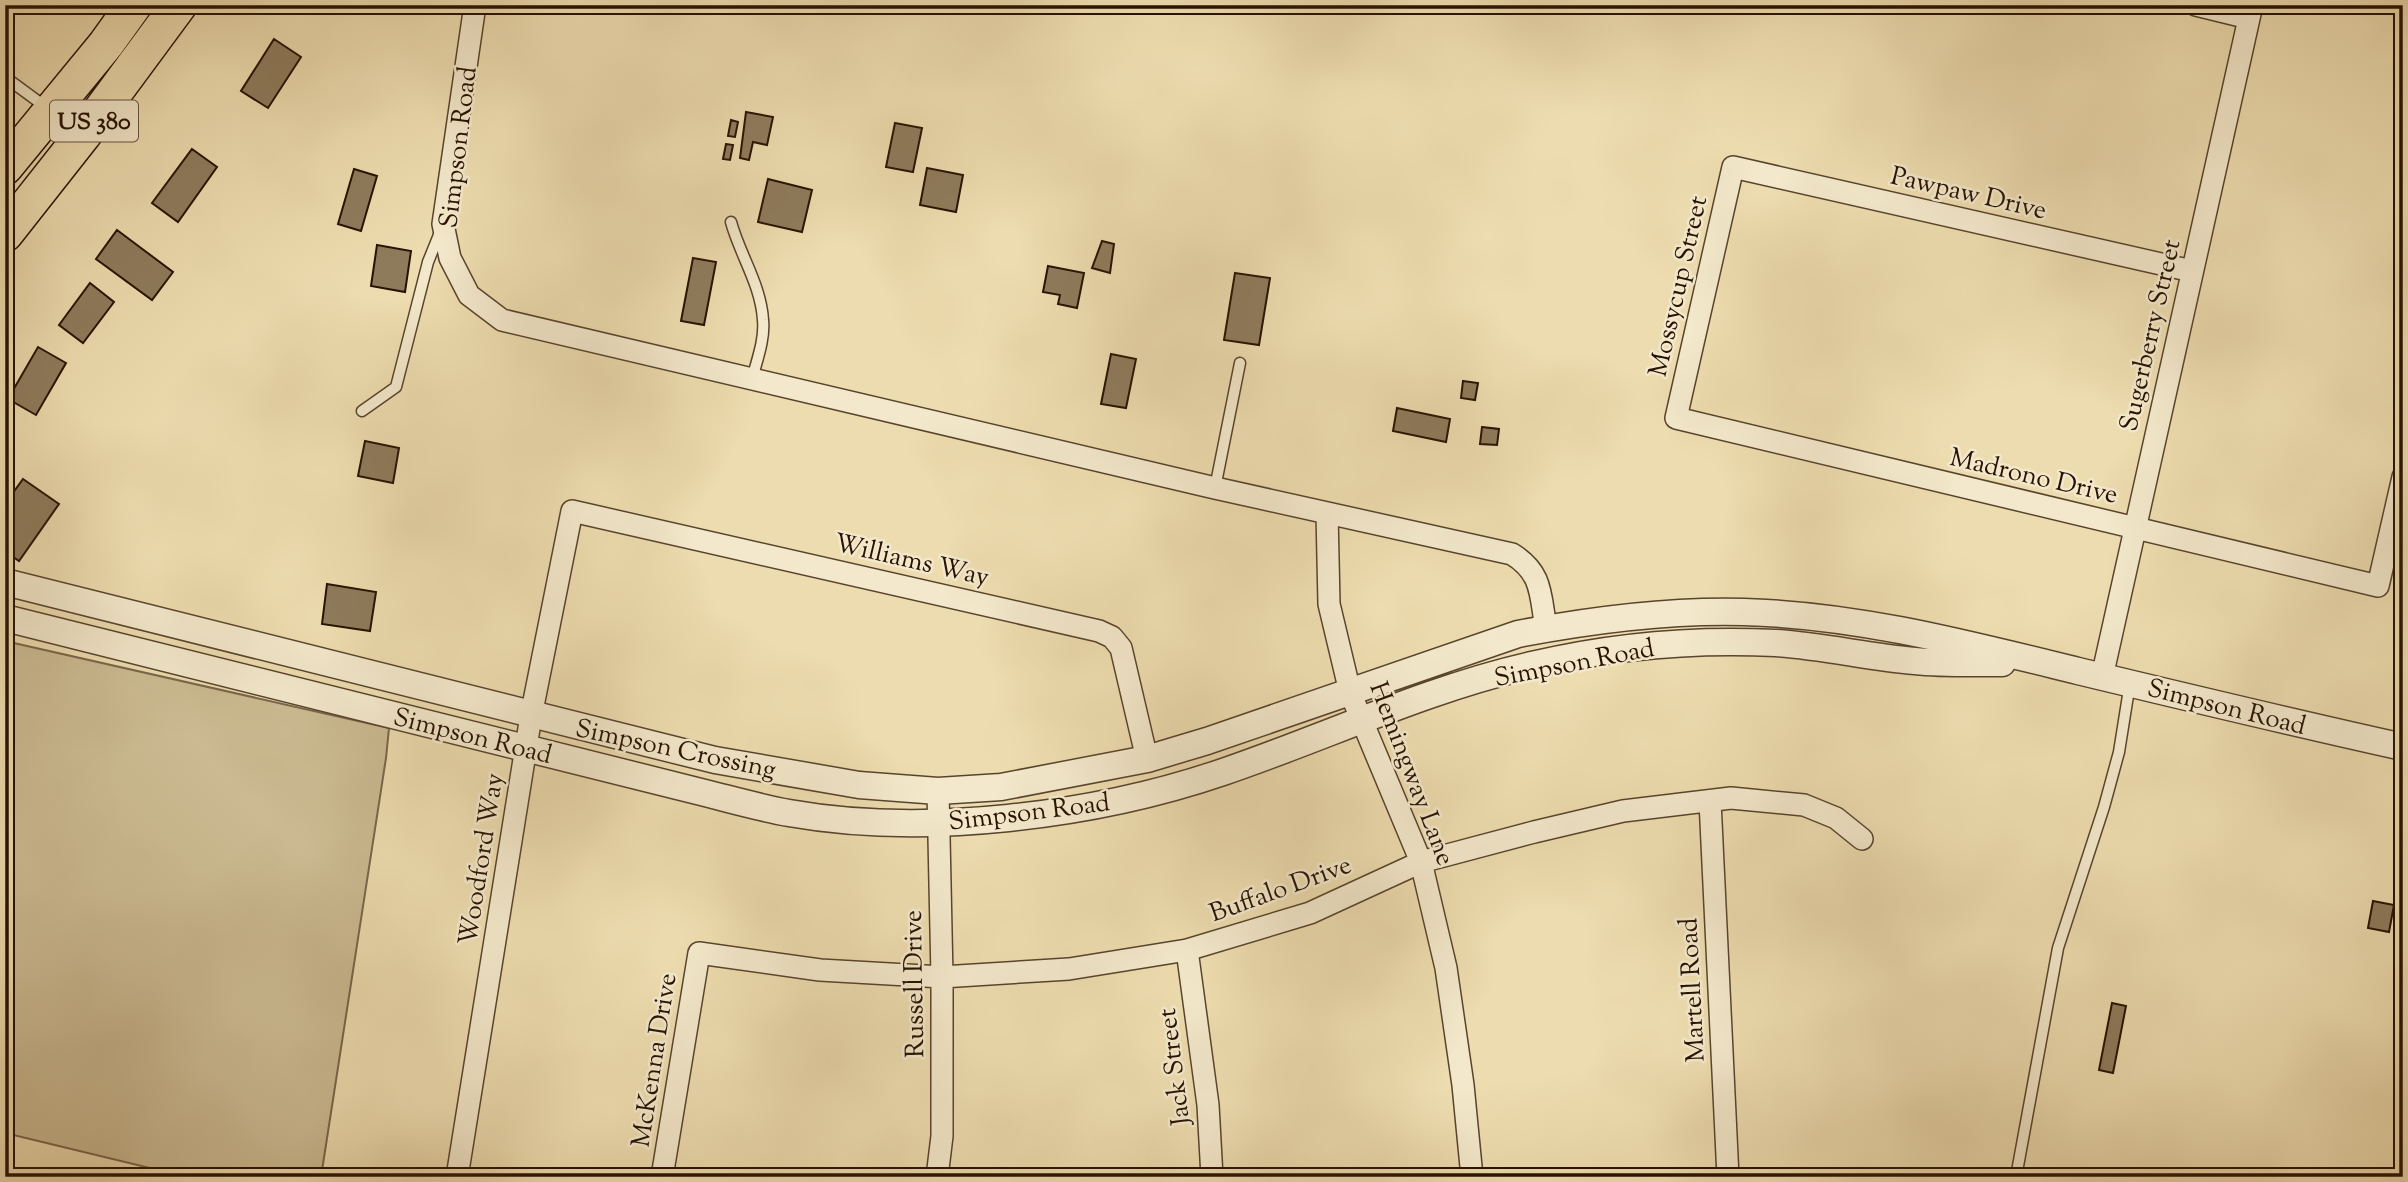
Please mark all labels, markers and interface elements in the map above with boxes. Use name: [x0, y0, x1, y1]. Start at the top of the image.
street label: Simpson Road: [431, 64, 488, 230]
road number: US 380: [50, 100, 138, 141]
street label: Pawpaw Drive: [1887, 159, 2050, 230]
street label: Mossycup Street: [1641, 192, 1718, 381]
street label: Sugerberry Street: [2111, 236, 2192, 435]
street label: Madrono Drive: [1946, 440, 2121, 515]
street label: Williams Way: [830, 526, 993, 597]
street label: Simpson Road: [1491, 631, 1658, 698]
street label: Simpson Road: [2143, 671, 2310, 746]
street label: Hemingway Lane: [1359, 677, 1463, 871]
street label: Simpson Road: [389, 700, 556, 775]
street label: Simpson Crossing: [572, 711, 779, 790]
street label: Woodford Way: [451, 770, 514, 948]
street label: Simpson Road: [946, 785, 1112, 842]
street label: Buffalo Drive: [1205, 848, 1357, 933]
street label: Russell Drive: [896, 910, 935, 1058]
street label: Martell Road: [1671, 916, 1716, 1063]
street label: McKenna Drive: [623, 971, 687, 1150]
street label: Jack Street: [1150, 1006, 1201, 1129]

